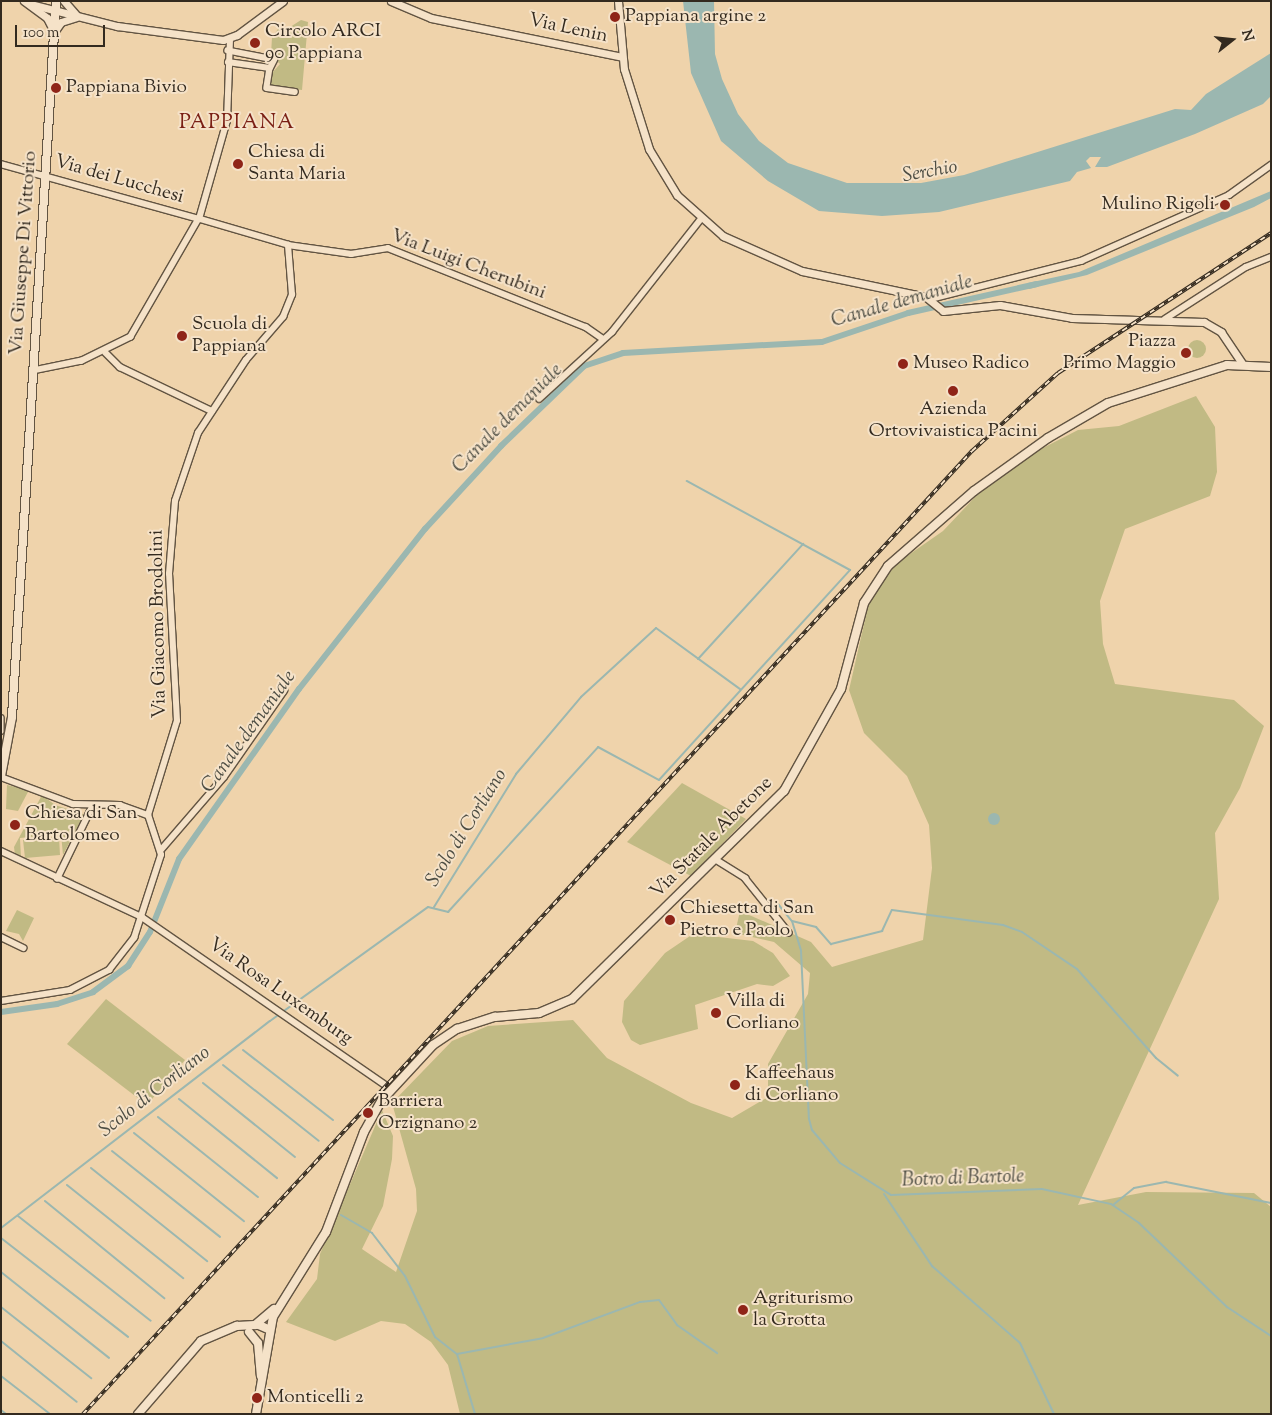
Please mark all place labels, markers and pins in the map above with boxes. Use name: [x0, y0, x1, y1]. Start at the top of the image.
place label: Pappiana argine 2: [625, 6, 766, 28]
marker: Pappiana argine 2: [609, 11, 621, 23]
place label: Circolo ARCI 90 Pappiana: [265, 21, 381, 65]
marker: Circolo ARCI 90 Pappiana: [249, 37, 261, 49]
place label: Pappiana Bivio: [66, 77, 187, 99]
marker: Pappiana Bivio: [50, 82, 62, 94]
place label: Chiesa di Santa Maria: [248, 142, 346, 186]
marker: Chiesa di Santa Maria: [232, 158, 244, 170]
place label: Mulino Rigoli: [1102, 194, 1215, 216]
marker: Mulino Rigoli: [1219, 199, 1231, 211]
place label: Scuola di Pappiana: [192, 314, 267, 358]
marker: Scuola di Pappiana: [176, 330, 188, 342]
place label: Piazza Primo Maggio: [1063, 331, 1176, 375]
marker: Piazza Primo Maggio: [1180, 347, 1192, 359]
place label: Museo Radico: [913, 353, 1029, 375]
marker: Museo Radico: [897, 358, 909, 370]
marker: Azienda Ortovivaistica Pacini: [947, 385, 959, 397]
place label: Azienda Ortovivaistica Pacini: [868, 399, 1038, 443]
place label: Chiesa di San Bartolomeo: [25, 803, 137, 847]
marker: Chiesa di San Bartolomeo: [9, 819, 21, 831]
place label: Chiesetta di San Pietro e Paolo: [680, 898, 814, 942]
marker: Chiesetta di San Pietro e Paolo: [664, 914, 676, 926]
place label: Villa di Corliano: [726, 991, 799, 1035]
marker: Villa di Corliano: [710, 1007, 722, 1019]
place label: Kaffeehaus di Corliano: [745, 1063, 838, 1107]
marker: Kaffeehaus di Corliano: [729, 1079, 741, 1091]
place label: Barriera Orzignano 2: [378, 1091, 477, 1135]
marker: Barriera Orzignano 2: [362, 1107, 374, 1119]
place label: Agriturismo la Grotta: [753, 1288, 853, 1332]
marker: Agriturismo la Grotta: [737, 1304, 749, 1316]
place label: Monticelli 2: [267, 1387, 364, 1409]
marker: Monticelli 2: [251, 1392, 263, 1404]

